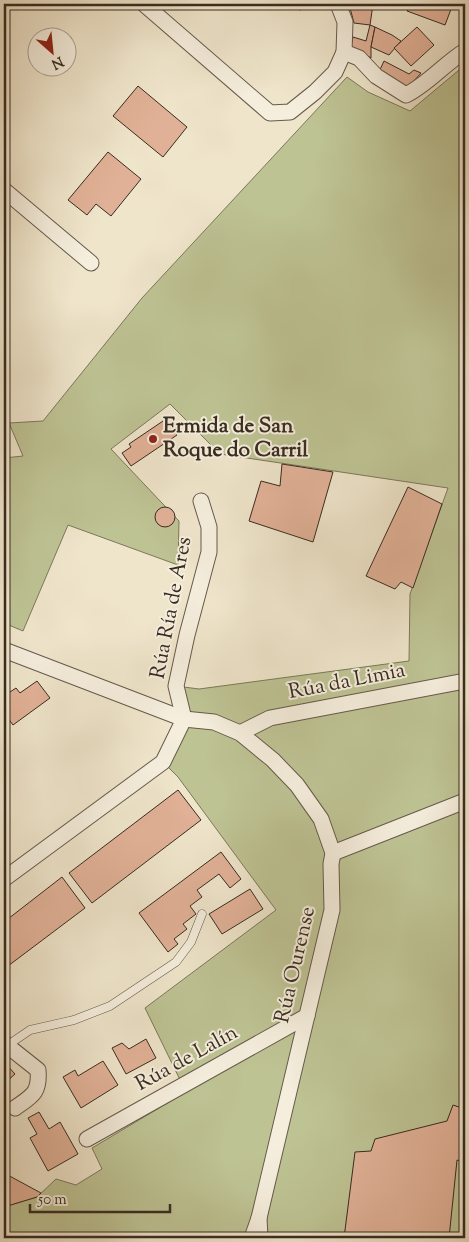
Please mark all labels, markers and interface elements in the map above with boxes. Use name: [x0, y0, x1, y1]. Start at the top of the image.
north arrow: [28, 28, 78, 78]
text: N: [47, 50, 67, 73]
place label: Ermida de San Roque do Carril: [163, 412, 308, 466]
marker: Ermida de San Roque do Carril: [147, 433, 159, 445]
street label: Rúa Ría de Ares: [144, 534, 200, 682]
street label: Rúa da Limia: [286, 656, 408, 708]
street label: Rúa Ourense: [268, 904, 324, 1026]
street label: Rúa de Lalín: [130, 1018, 244, 1100]
scale bar: [30, 1182, 170, 1214]
text: 50 m: [37, 1190, 67, 1211]

